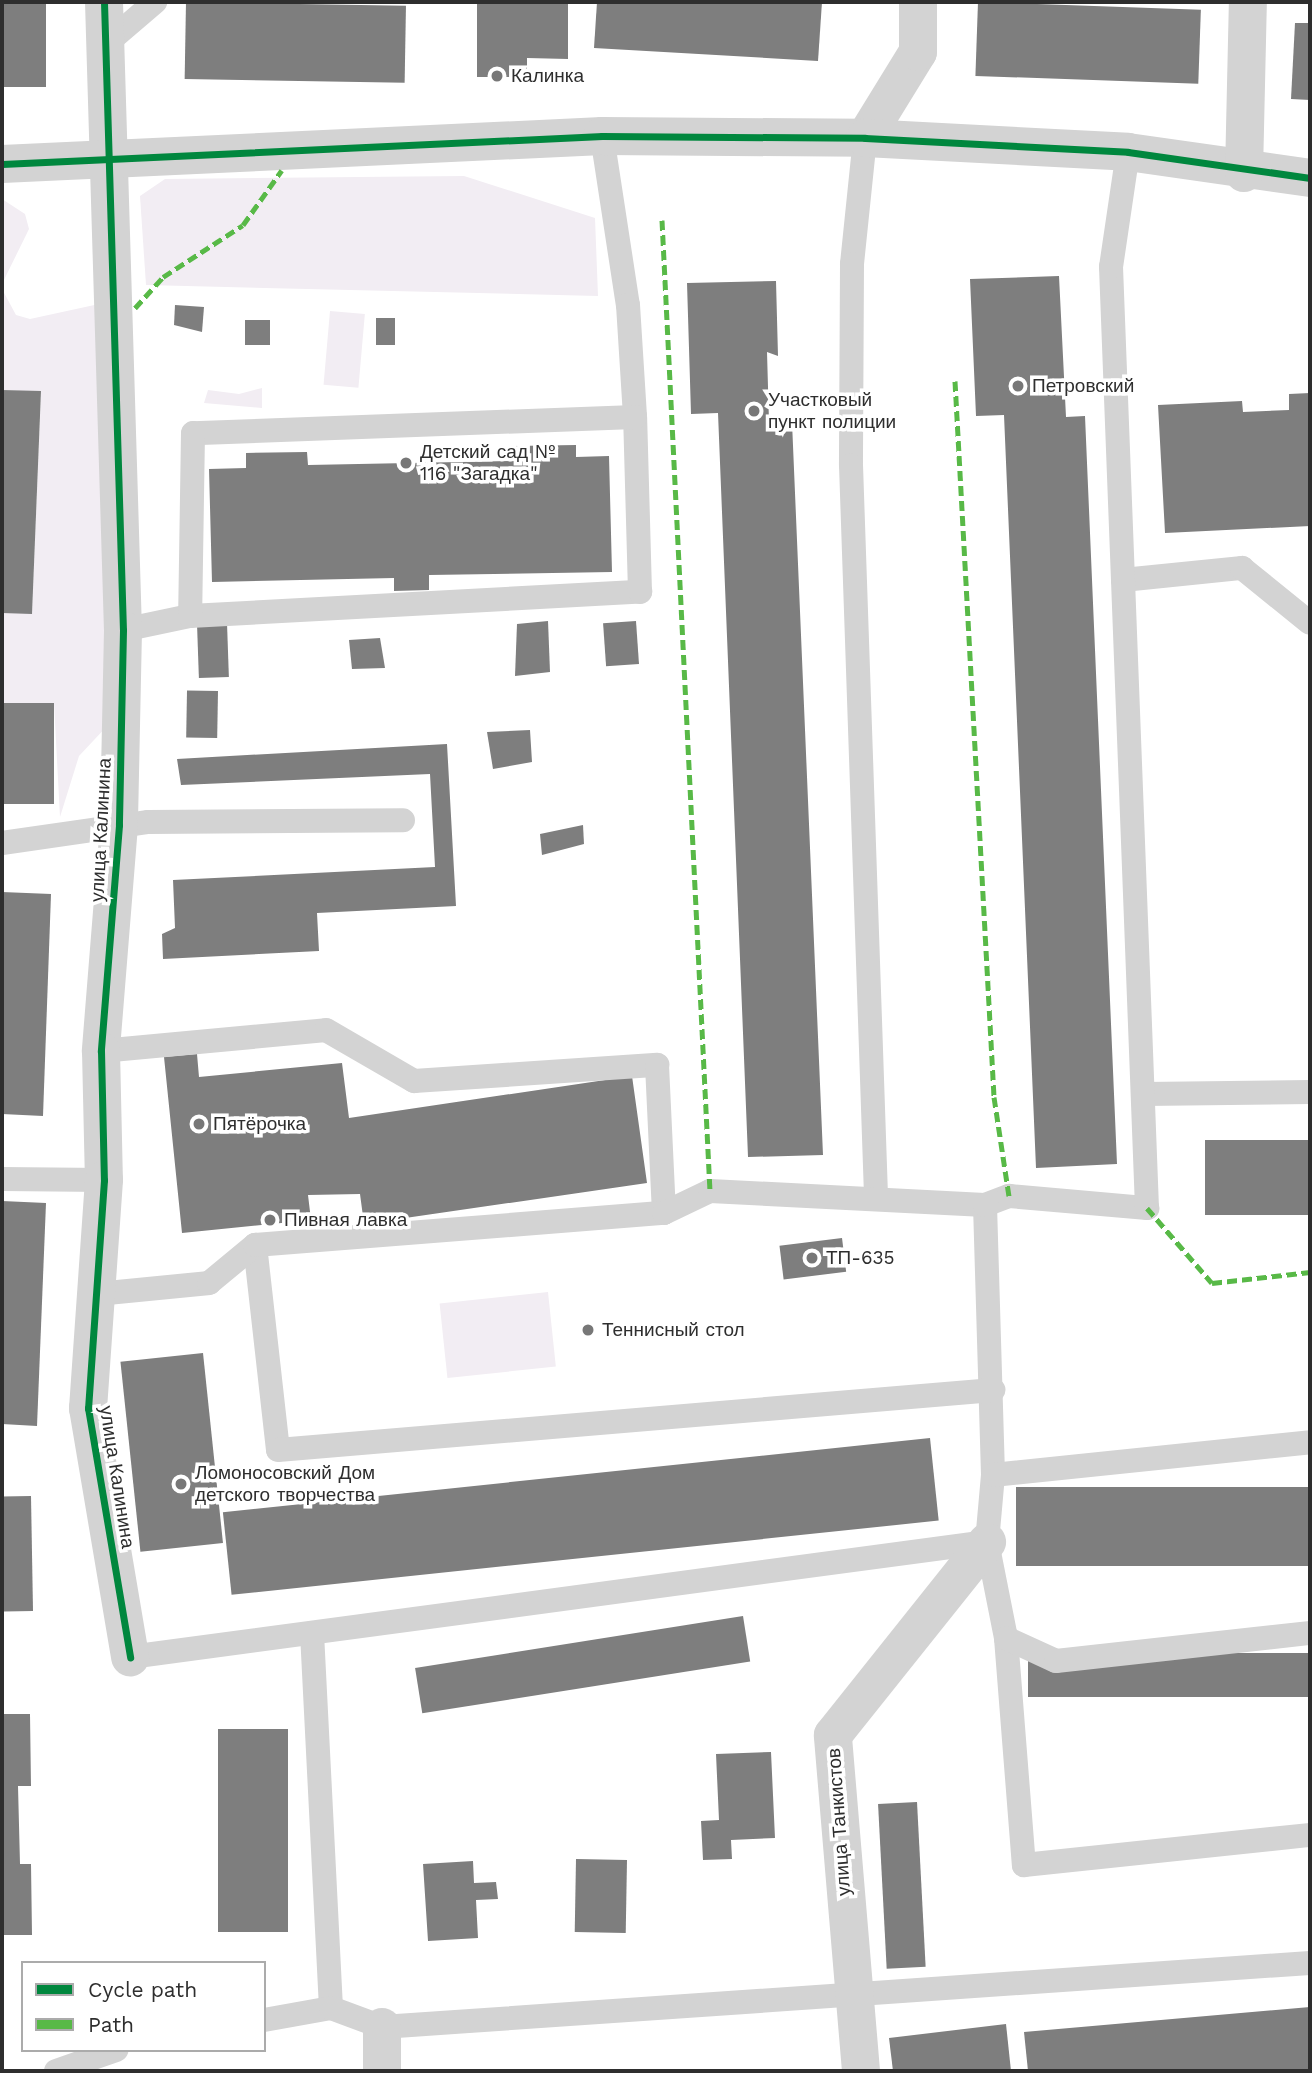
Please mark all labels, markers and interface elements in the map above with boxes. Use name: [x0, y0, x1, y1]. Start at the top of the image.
place label: Калинка: [511, 65, 584, 87]
marker: Калинка: [489, 68, 505, 84]
place label: Петровский: [1032, 375, 1134, 397]
marker: Петровский: [1010, 378, 1026, 394]
place label: Участковый пункт полиции: [768, 389, 896, 433]
marker: Участковый пункт полиции: [746, 403, 762, 419]
place label: Детский сад № 116 "Загадка": [420, 441, 555, 485]
marker: Детский сад № 116 "Загадка": [398, 455, 414, 471]
street label: улица Калинина: [86, 757, 116, 903]
place label: Пятёрочка: [213, 1113, 306, 1135]
marker: Пятёрочка: [191, 1116, 207, 1132]
place label: Пивная лавка: [284, 1209, 407, 1231]
marker: Пивная лавка: [262, 1212, 278, 1228]
place label: ТП-635: [826, 1247, 895, 1269]
marker: ТП-635: [804, 1250, 820, 1266]
place label: Теннисный стол: [602, 1319, 745, 1341]
marker: Теннисный стол: [580, 1322, 596, 1338]
street label: улица Калинина: [94, 1404, 140, 1550]
place label: Ломоносовский Дом детского творчества: [195, 1462, 375, 1506]
marker: Ломоносовский Дом детского творчества: [173, 1476, 189, 1492]
street label: улица Танкистов: [822, 1747, 856, 1897]
legend: [21, 1961, 266, 2052]
text: Cycle path: [88, 1977, 197, 2002]
text: Path: [88, 2012, 134, 2037]

